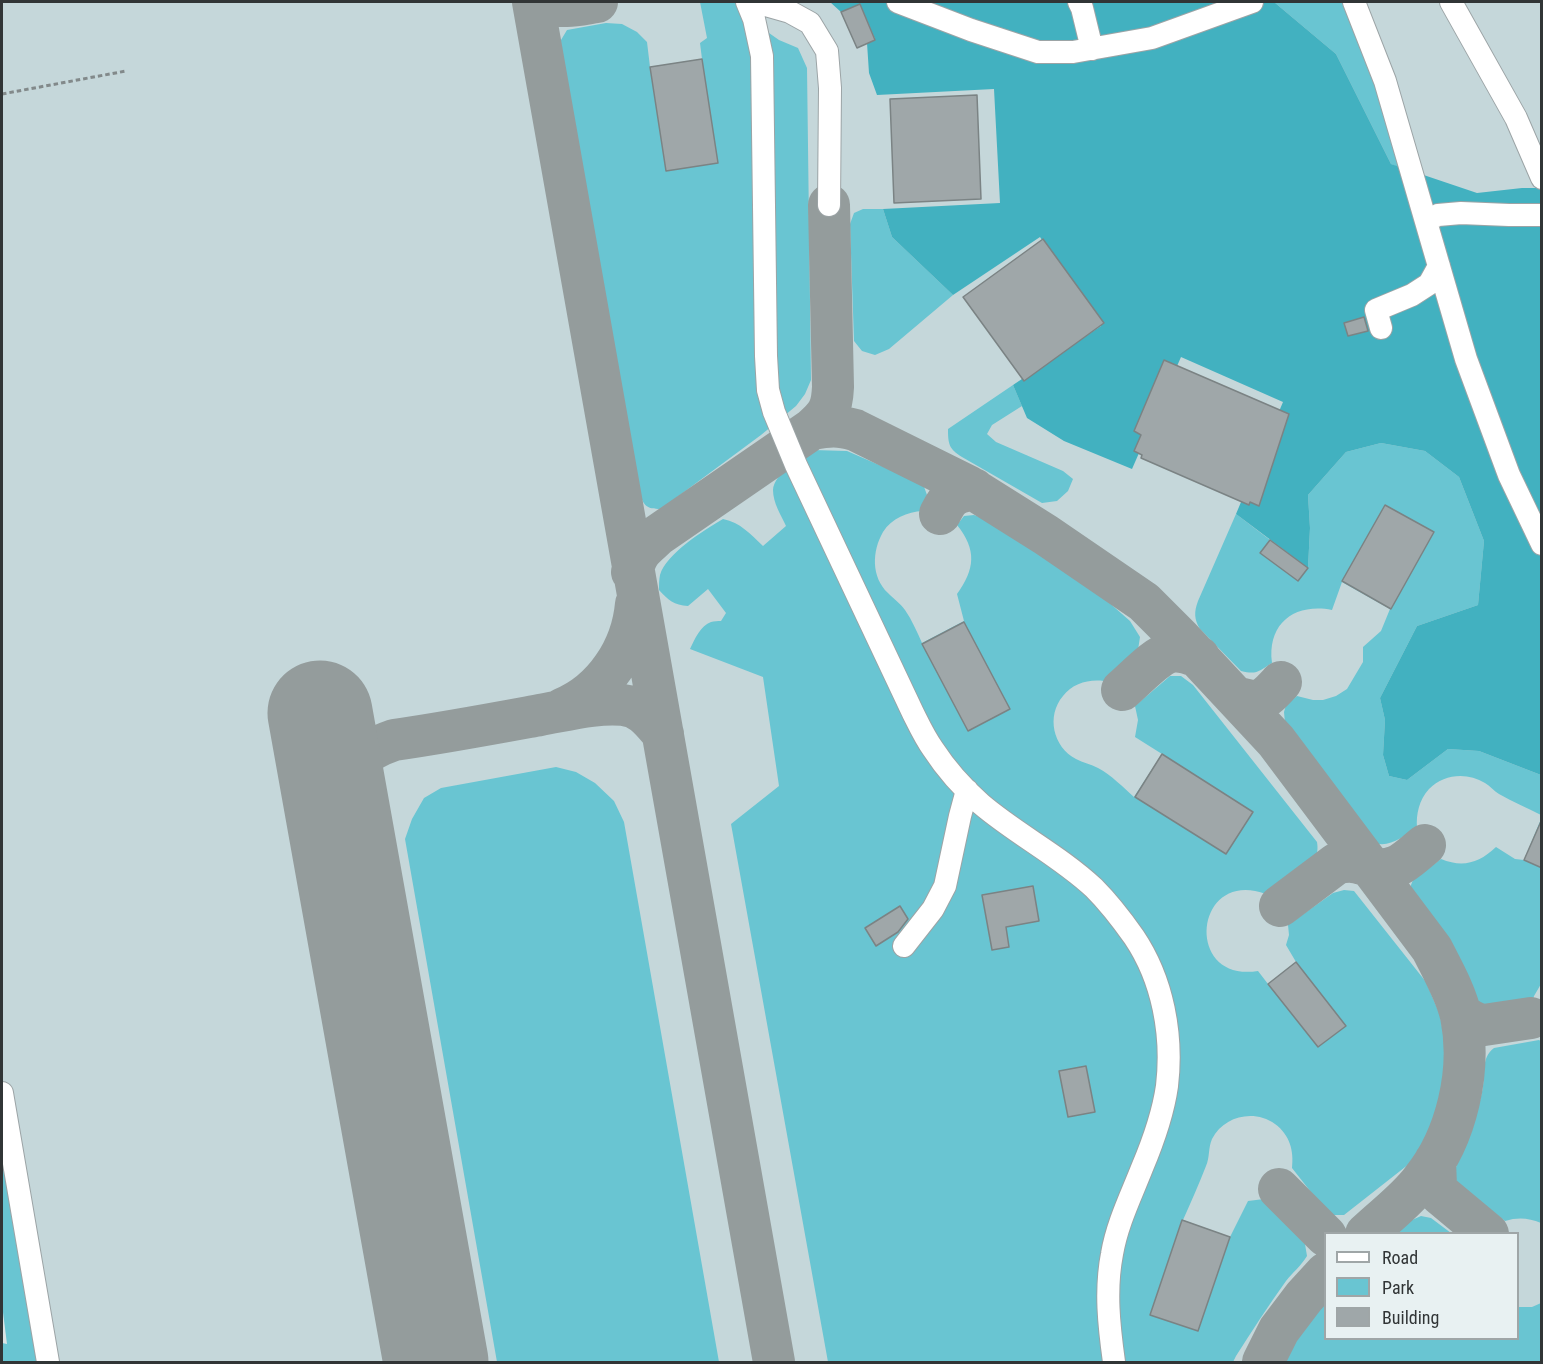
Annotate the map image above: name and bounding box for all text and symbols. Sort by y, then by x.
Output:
legend [1324,1232,1519,1340]
text: Road [1382,1247,1418,1268]
text: Park [1382,1277,1414,1298]
text: Building [1382,1307,1439,1328]

